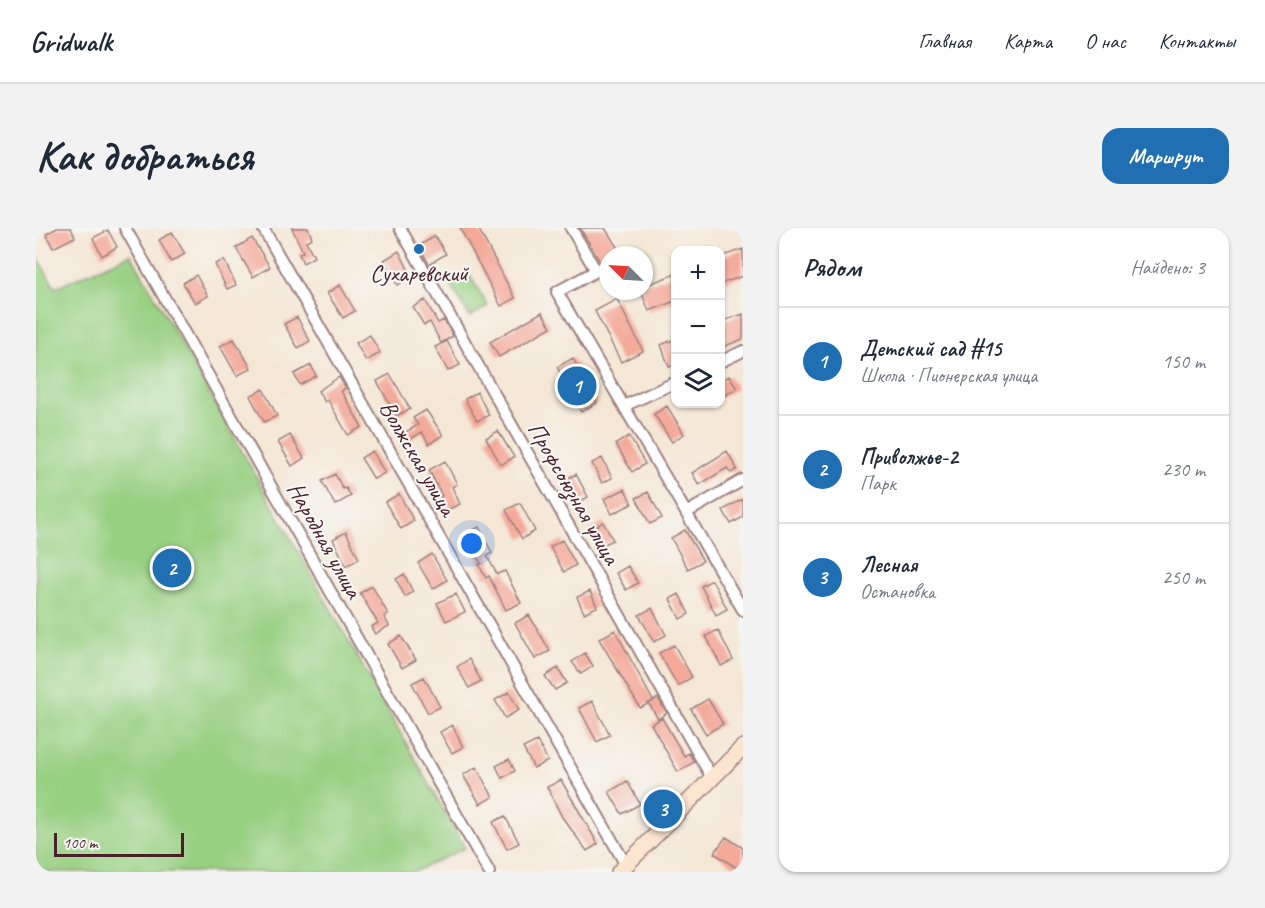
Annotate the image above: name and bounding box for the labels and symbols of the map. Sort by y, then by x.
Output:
marker: Сухаревский [412,242,426,256]
north arrow [599,246,653,300]
place label: Сухаревский [370,258,470,288]
pin: 1 [558,364,596,408]
street label: Волжская улица [373,395,464,523]
street label: Профсоюзная улица [520,416,628,571]
street label: Народная улица [281,477,370,605]
your location [457,529,486,558]
pin: 2 [152,546,192,590]
pin: 3 [644,786,682,832]
scale bar [54,830,184,858]

